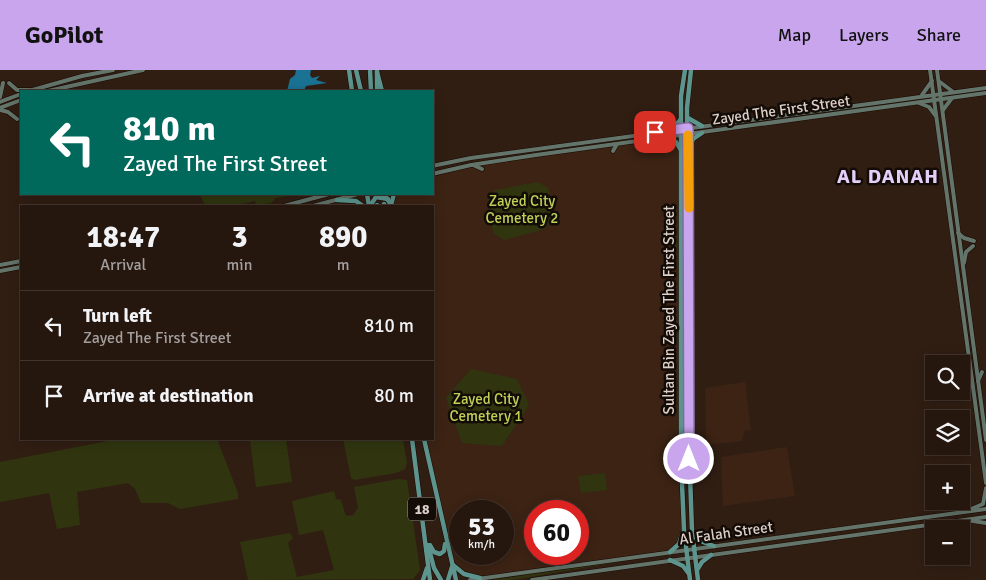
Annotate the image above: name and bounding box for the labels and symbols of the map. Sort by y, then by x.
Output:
street label: Zayed The First Street [711,91,851,129]
pin [634,111,676,153]
district label: AL DANAH [837,164,939,189]
park label: Zayed City Cemetery 2 [486,192,558,227]
street label: Sultan Bin Zayed The First Street [660,206,678,414]
park label: Zayed City Cemetery 1 [450,390,522,425]
position arrow [662,432,714,484]
road number: 18 [408,498,436,520]
speed limit sign: 60 [524,500,589,565]
street label: Al Falah Street [678,518,774,548]

